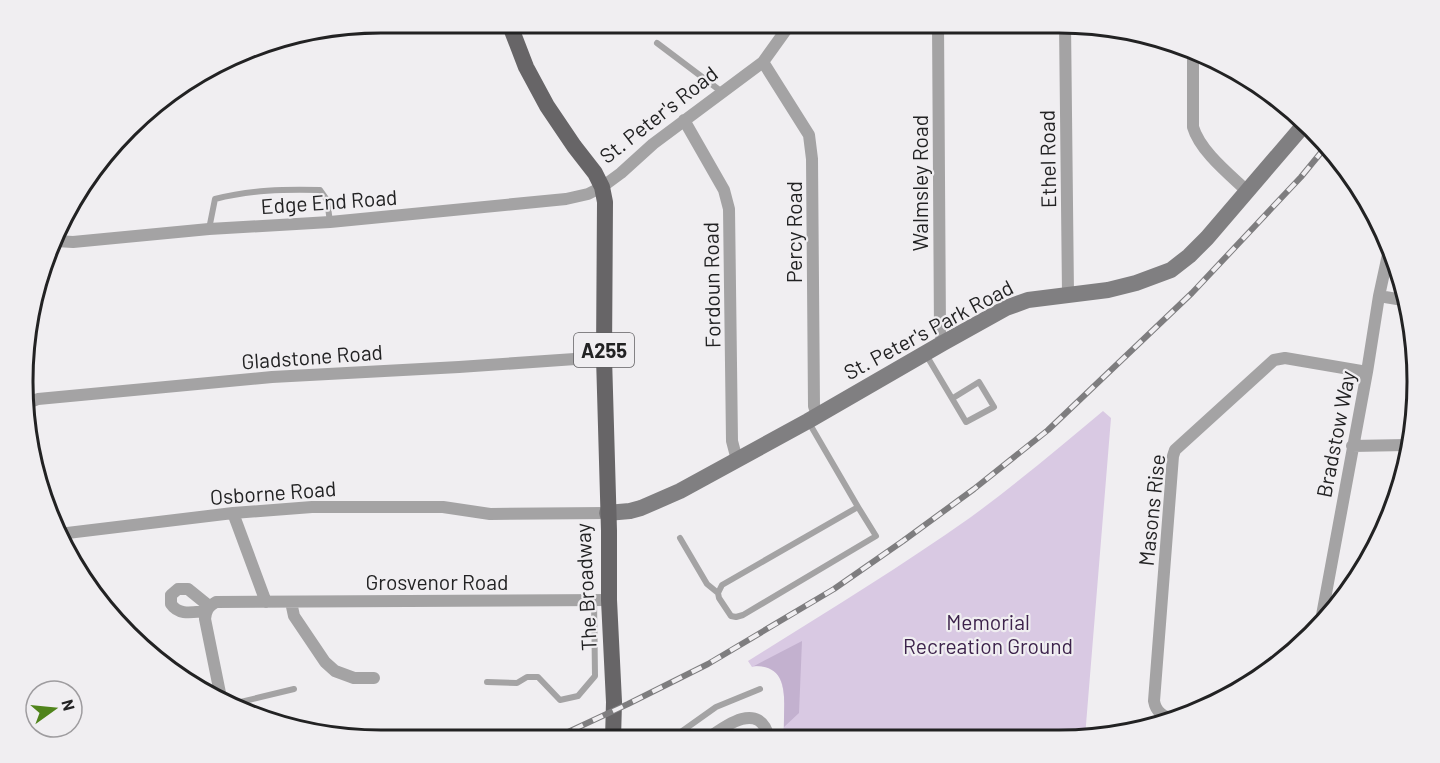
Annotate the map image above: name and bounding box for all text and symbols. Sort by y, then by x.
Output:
street label: St. Peter's Road [594,60,722,168]
street label: Ethel Road [1034,110,1060,208]
street label: Walmsley Road [907,115,932,251]
street label: Percy Road [781,181,806,283]
street label: Edge End Road [260,184,398,218]
street label: Fordoun Road [697,222,725,348]
street label: St. Peter's Park Road [839,274,1017,384]
road number: A255 [574,333,634,367]
street label: Gladstone Road [240,339,384,373]
street label: Bradstow Way [1310,368,1360,499]
street label: Masons Rise [1133,453,1169,567]
street label: Osborne Road [209,475,337,509]
street label: The Broadway [569,522,601,652]
street label: Grosvenor Road [365,569,509,594]
park label: Memorial Recreation Ground [903,609,1073,658]
north arrow [24,679,84,739]
text: N [58,697,80,713]

